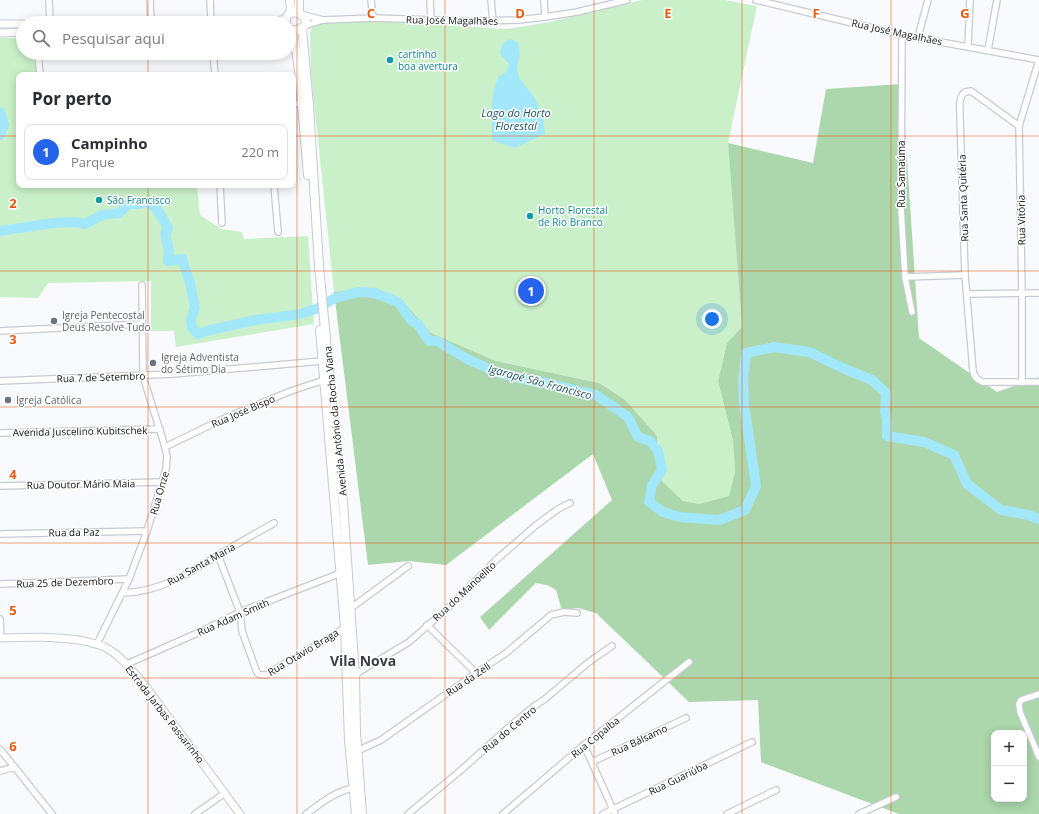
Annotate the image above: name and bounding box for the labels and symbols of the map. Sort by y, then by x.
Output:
text: C [367,4,375,22]
text: D [515,4,525,22]
text: E [664,4,672,22]
text: F [812,4,820,22]
text: G [960,4,970,22]
street label: Rua José Magalhães [406,12,498,28]
street label: Rua José Magalhães [850,16,944,48]
place label: cartinho boa avertura [398,47,458,73]
marker: cartinho boa avertura [385,55,395,65]
water label: Lago do Horto Florestal [481,105,551,133]
street label: Rua Samaúma [894,140,908,208]
street label: Rua Santa Quitéria [954,154,972,242]
place label: São Francisco [107,193,170,207]
text: 2 [9,194,17,212]
marker: São Francisco [94,195,104,205]
street label: Rua Vitória [1014,195,1028,245]
place label: Horto Florestal de Rio Branco [538,203,607,229]
marker: Horto Florestal de Rio Branco [525,211,535,221]
pin: 1 [518,276,544,306]
place label: Igreja Pentecostal Deus Resolve Tudo [62,308,150,334]
your location [702,309,722,329]
marker: Igreja Pentecostal Deus Resolve Tudo [49,316,59,326]
text: 3 [9,330,17,348]
street label: Avenida Antônio da Rocha Viana [320,345,350,497]
place label: Igreja Adventista do Sétimo Dia [161,350,239,376]
marker: Igreja Adventista do Sétimo Dia [148,358,158,368]
water label: Igarapé São Francisco [487,360,594,403]
street label: Rua 7 de Setembro [56,368,146,386]
street label: Rua José Bispo [209,391,277,431]
place label: Igreja Católica [16,393,81,407]
marker: Igreja Católica [3,395,13,405]
street label: Avenida Juscelino Kubitschek [13,423,148,439]
text: 4 [9,465,17,483]
street label: Rua Onze [146,469,172,516]
street label: Rua Doutor Mário Maia [27,476,135,492]
street label: Rua da Paz [48,525,100,539]
street label: Rua Santa Maria [164,539,238,589]
street label: Rua do Manoelito [429,558,499,624]
street label: Rua 25 de Dezembro [16,573,114,591]
street label: Rua Adam Smith [195,595,271,639]
text: 5 [9,601,17,619]
street label: Rua Otávio Braga [265,625,341,679]
district label: Vila Nova [330,651,396,670]
street label: Rua da Zeli [443,659,493,699]
street label: Estrada Jarbas Passarinho [122,662,208,766]
street label: Rua do Centro [479,702,539,756]
street label: Rua Copaíba [568,713,622,761]
street label: Rua Bálsamo [609,721,669,759]
text: 6 [9,737,17,755]
street label: Rua Guariúba [646,758,710,798]

